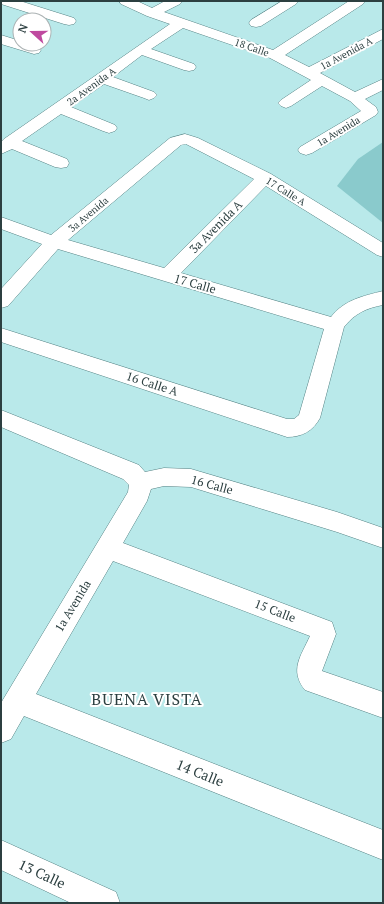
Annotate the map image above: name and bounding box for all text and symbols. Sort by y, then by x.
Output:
north arrow [12,12,52,52]
text: N [15,21,31,35]
street label: 1a Avenida A [318,34,375,73]
street label: 18 Calle [233,36,271,59]
street label: 2a Avenida A [64,64,118,108]
street label: 1a Avenida [314,113,362,149]
street label: 17 Calle A [263,174,308,209]
street label: 3a Avenida [66,194,111,235]
street label: 3a Avenida A [186,196,246,256]
street label: 17 Calle [173,270,218,297]
street label: 16 Calle A [124,368,181,399]
street label: 16 Calle [190,472,235,497]
street label: 1a Avenida [51,577,94,634]
street label: 15 Calle [253,596,298,625]
district label: BUENA VISTA [91,688,203,710]
street label: 14 Calle [173,754,227,791]
street label: 13 Calle [16,854,69,893]

